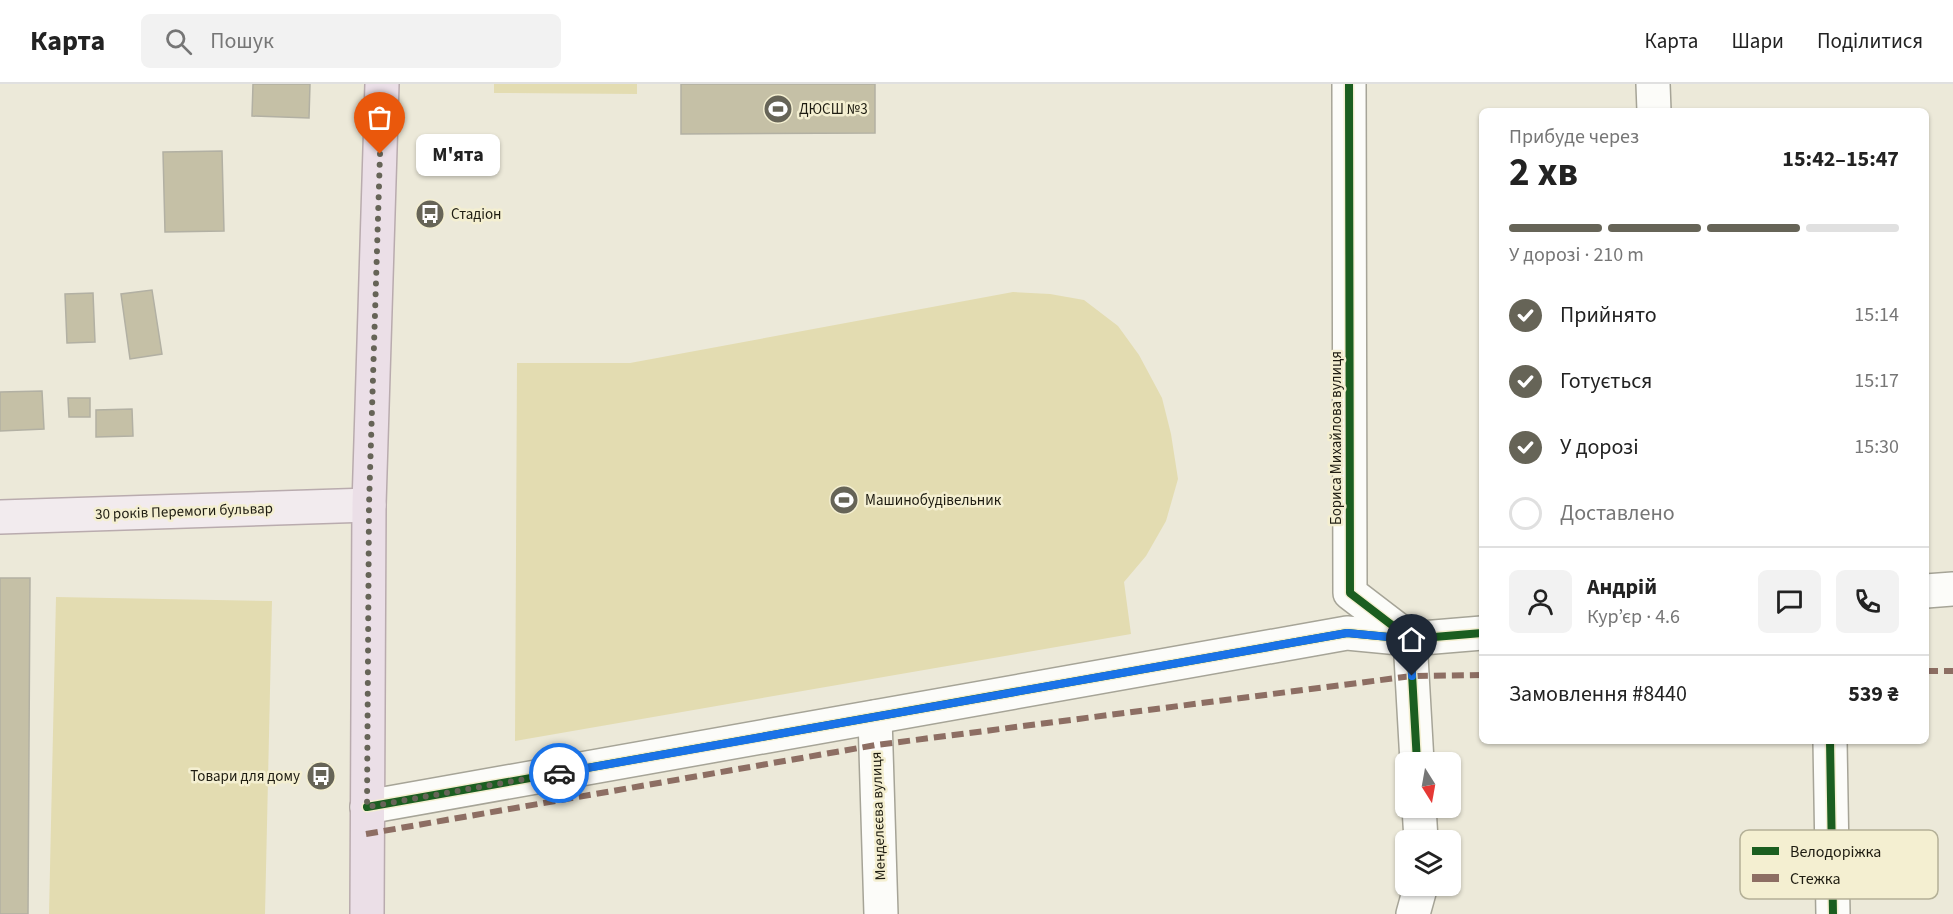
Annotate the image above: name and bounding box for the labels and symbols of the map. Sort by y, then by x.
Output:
pin [354,92,405,154]
sports icon: ДЮСШ №3 [762,93,794,125]
place label: ДЮСШ №3 [799,99,868,120]
callout: М'ята [416,133,500,175]
bus stop icon: Стадіон [414,198,446,230]
place label: Стадіон [451,204,502,225]
street label: Бориса Михайлова вулиця [1326,351,1347,525]
sports icon: Машинобудівельник [828,484,860,516]
place label: Машинобудівельник [865,490,1002,511]
street label: 30 років Перемоги бульвар [95,498,273,525]
pin [1386,614,1437,676]
courier [529,743,589,803]
street label: Менделєєва вулиця [866,751,891,881]
north arrow [1395,752,1461,818]
bus stop icon: Товари для дому [305,760,337,792]
place label: Товари для дому [190,766,300,787]
legend [1740,830,1938,899]
text: Велодоріжка [1790,841,1881,863]
text: Стежка [1790,868,1841,890]

